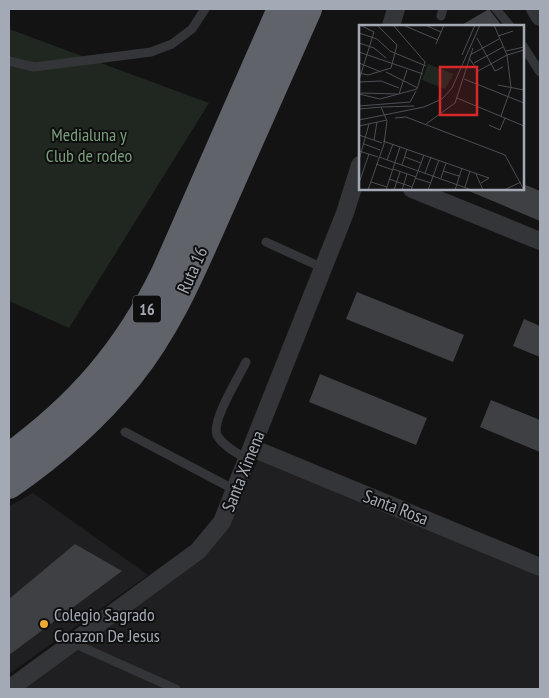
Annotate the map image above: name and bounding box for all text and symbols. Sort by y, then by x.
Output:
inset map [359,25,524,190]
park label: Medialuna y Club de rodeo [46,123,132,167]
street label: Ruta 16 [172,243,212,297]
road number: 16 [133,296,161,322]
street label: Santa Ximena [216,427,270,515]
street label: Santa Rosa [360,484,432,530]
place label: Colegio Sagrado Corazon De Jesus [54,603,160,647]
marker: Colegio Sagrado Corazon De Jesus [38,618,50,630]

